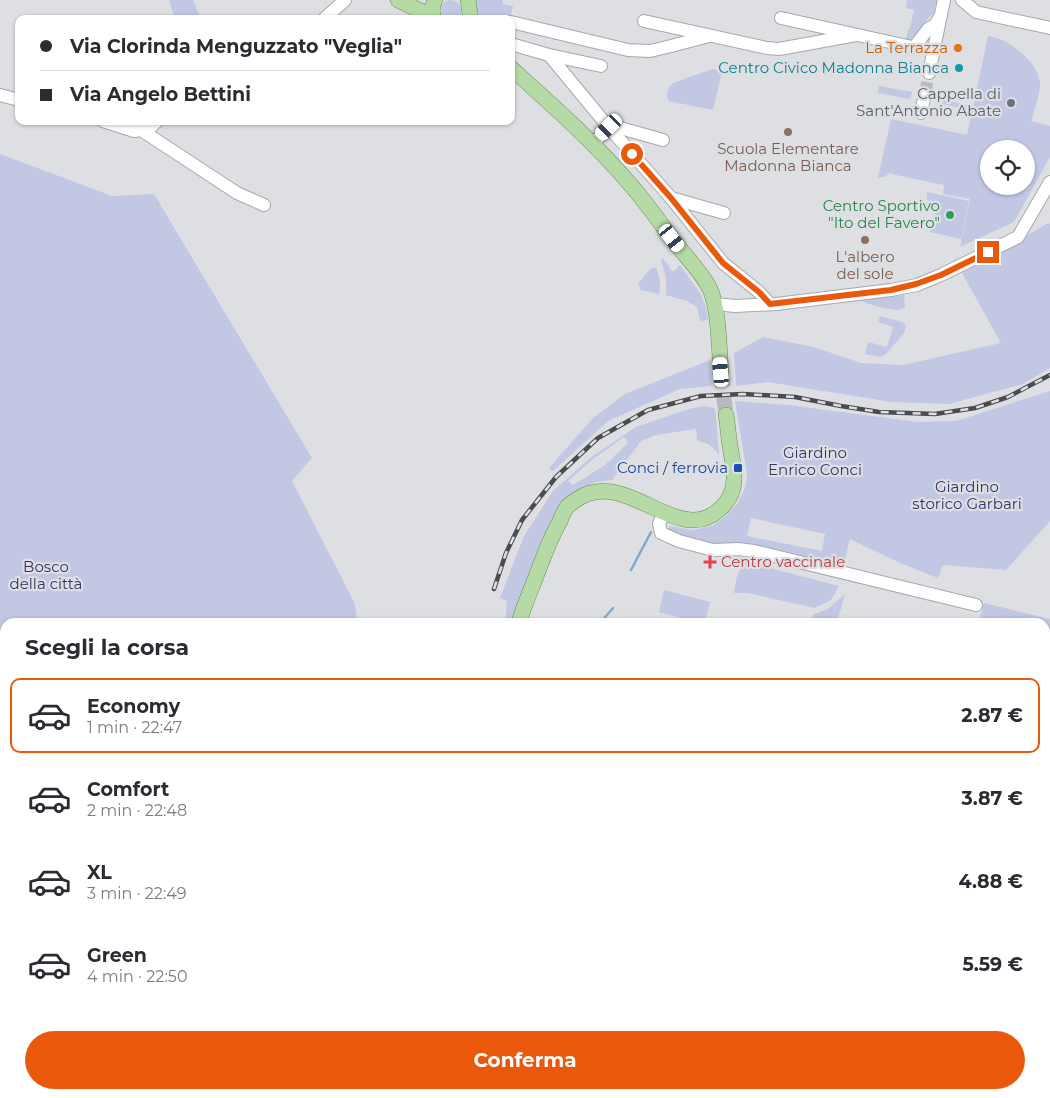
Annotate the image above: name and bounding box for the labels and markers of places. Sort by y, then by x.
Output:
place label: La Terrazza [865,38,948,57]
marker: La Terrazza [952,42,964,54]
place label: Centro Civico Madonna Bianca [718,58,949,77]
marker: Centro Civico Madonna Bianca [953,62,965,74]
place label: Cappella di Sant'Antonio Abate [856,84,1001,120]
marker: Cappella di Sant'Antonio Abate [1005,97,1017,109]
marker: Scuola Elementare Madonna Bianca [782,126,794,138]
place label: Scuola Elementare Madonna Bianca [717,139,859,175]
place label: Centro Sportivo "Ito del Favero" [823,196,940,232]
marker: Centro Sportivo "Ito del Favero" [944,209,956,221]
marker: L'albero del sole [859,234,871,246]
place label: L'albero del sole [835,247,895,283]
place label: Conci / ferrovia [617,458,728,477]
marker: Conci / ferrovia [732,462,744,474]
place label: Centro vaccinale [721,552,845,571]
marker: Centro vaccinale [703,555,717,569]

